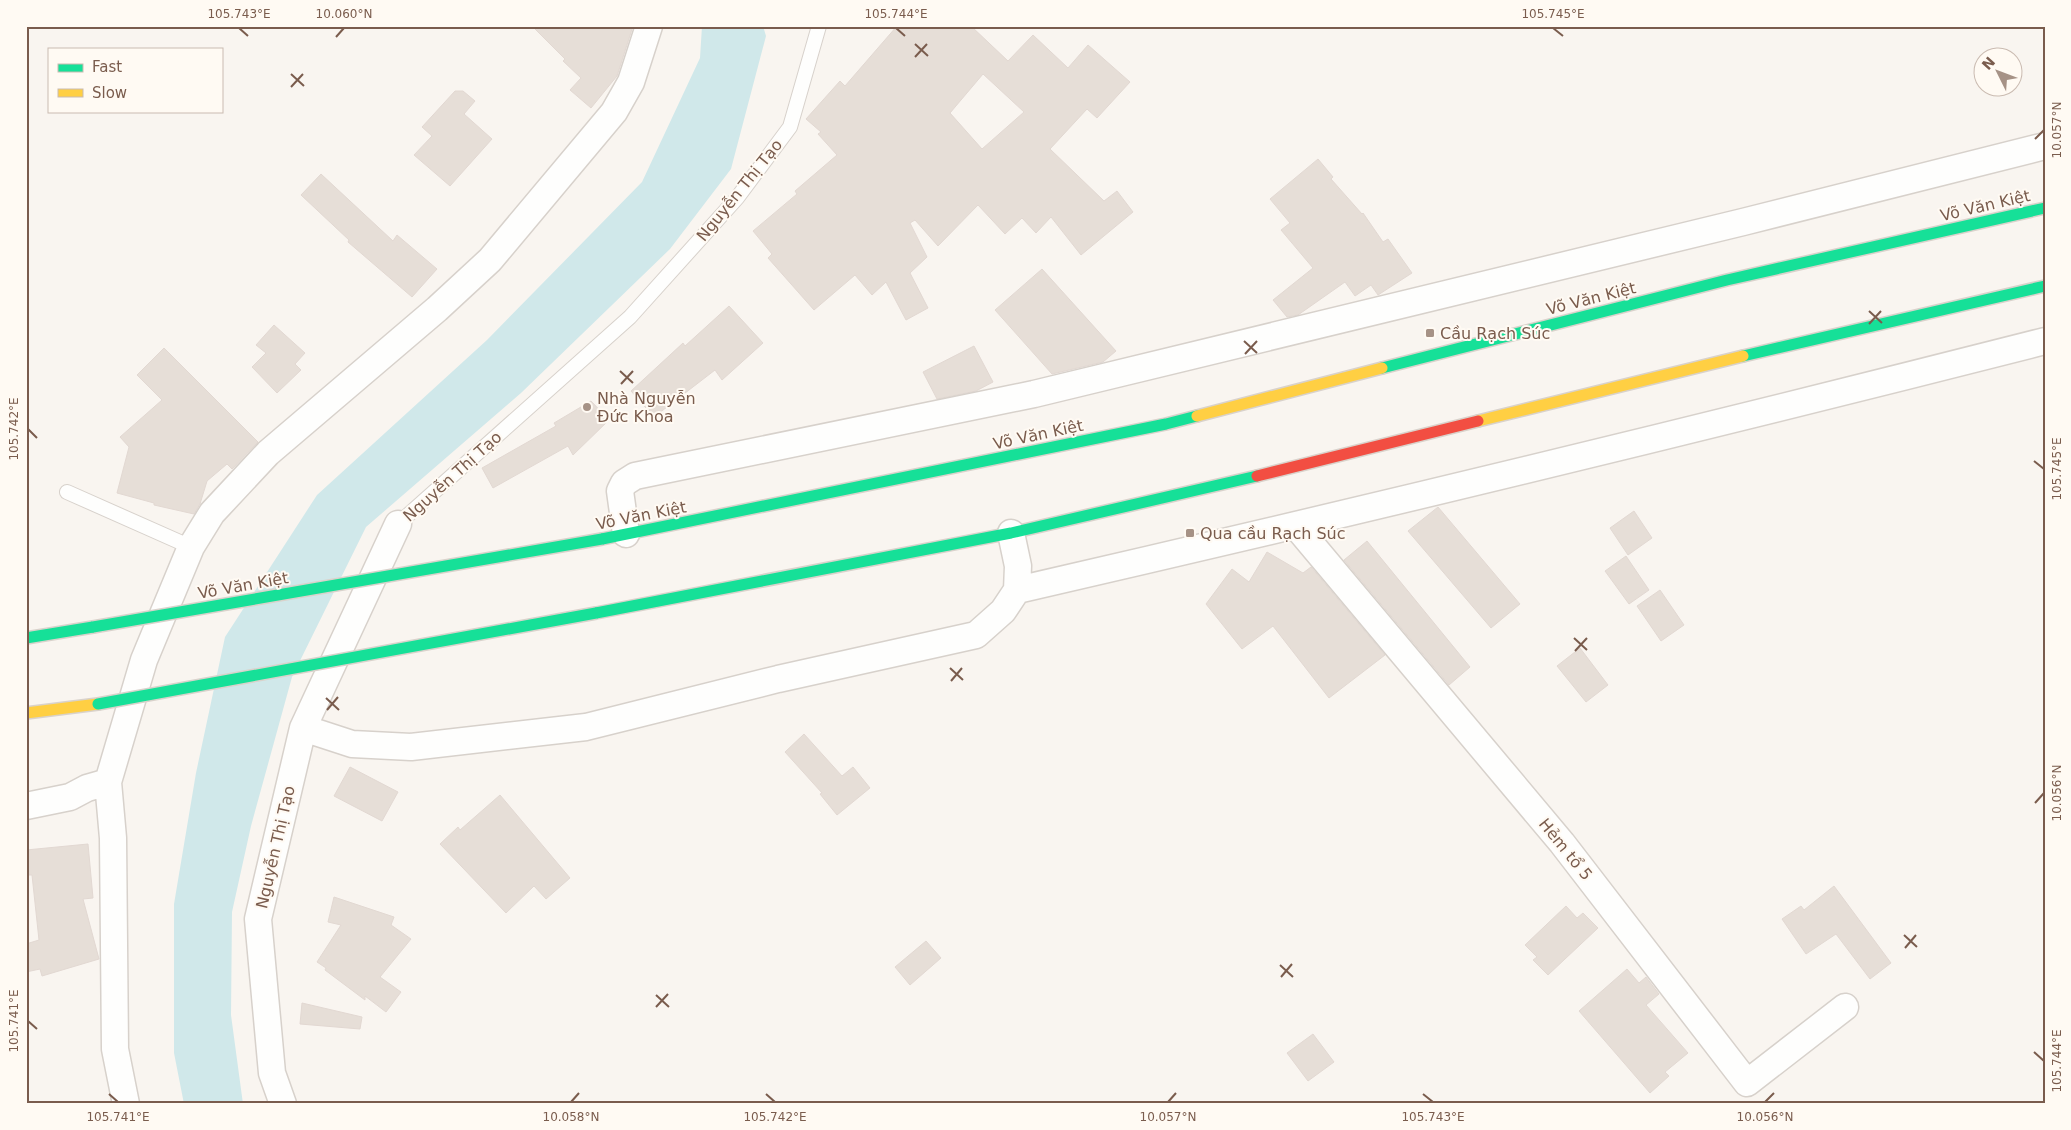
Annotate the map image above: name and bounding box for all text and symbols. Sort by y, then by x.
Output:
text: 105.743°E [207,7,271,21]
text: 10.060°N [316,7,372,21]
text: 105.744°E [864,7,928,21]
text: 105.745°E [1521,7,1585,21]
legend [48,48,222,112]
north arrow [1974,48,2024,98]
text: N [1978,54,1998,73]
text: Fast [92,58,122,76]
text: Slow [92,84,127,102]
text: 10.057°N [2050,102,2064,158]
street label: Nguyễn Thị Tạo [692,136,786,245]
street label: Võ Văn Kiệt [1938,186,2032,225]
street label: Võ Văn Kiệt [1544,278,1638,319]
place label: Cầu Rạch Súc [1440,324,1550,343]
marker: Cầu Rạch Súc [1424,327,1436,339]
place label: Nhà Nguyễn Đức Khoa [597,389,696,426]
text: 105.742°E [7,397,21,461]
marker: Nhà Nguyễn Đức Khoa [581,401,593,413]
street label: Võ Văn Kiệt [991,416,1085,453]
street label: Nguyễn Thị Tạo [399,427,505,525]
text: 105.745°E [2050,437,2064,501]
street label: Võ Văn Kiệt [594,497,688,534]
place label: Qua cầu Rạch Súc [1200,524,1346,543]
marker: Qua cầu Rạch Súc [1184,527,1196,539]
street label: Võ Văn Kiệt [196,568,290,603]
text: 10.056°N [2050,765,2064,821]
street label: Nguyễn Thị Tạo [252,784,299,910]
street label: Hẻm tổ 5 [1535,815,1596,884]
text: 105.741°E [7,989,21,1053]
text: 105.744°E [2050,1029,2064,1093]
text: 105.741°E [86,1110,150,1124]
text: 10.058°N [543,1110,599,1124]
text: 105.742°E [743,1110,807,1124]
text: 10.057°N [1140,1110,1196,1124]
text: 105.743°E [1401,1110,1465,1124]
text: 10.056°N [1737,1110,1793,1124]

